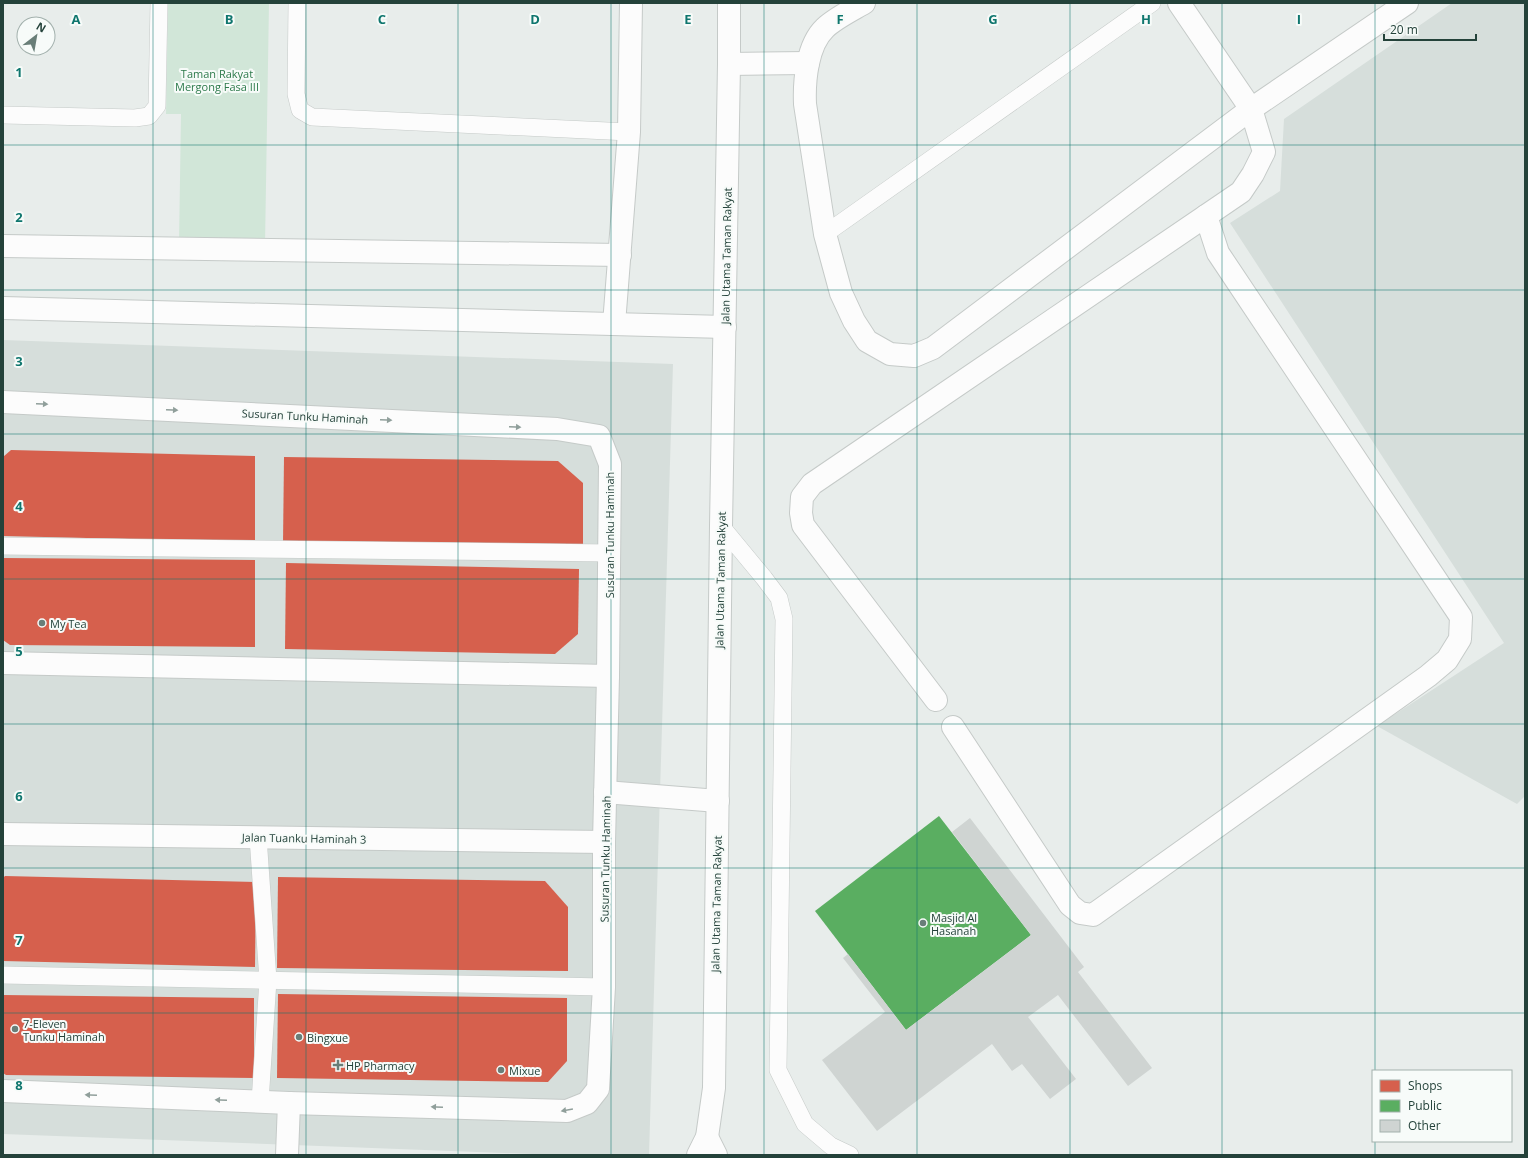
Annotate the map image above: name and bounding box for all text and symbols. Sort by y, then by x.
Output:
text: A [72,10,81,28]
text: B [225,10,234,28]
text: C [378,10,386,28]
text: D [530,10,540,28]
text: E [684,10,692,28]
text: F [836,10,844,28]
text: G [988,10,998,28]
text: H [1141,10,1151,28]
text: I [1297,10,1301,28]
north arrow [16,16,56,56]
scale bar [1384,16,1476,42]
text: N [34,18,49,36]
text: 20 m [1390,21,1418,38]
text: 1 [15,63,23,81]
park label: Taman Rakyat Mergong Fasa III [175,66,259,94]
street label: Jalan Utama Taman Rakyat [717,187,735,326]
text: 2 [15,208,23,226]
text: 3 [15,352,23,370]
one-way arrow [36,400,48,407]
street label: Susuran Tunku Haminah [241,405,369,427]
one-way arrow [166,407,179,413]
one-way arrow [380,417,392,424]
one-way arrow [509,423,521,430]
street label: Susuran Tunku Haminah [602,472,617,598]
text: 4 [15,497,23,515]
street label: Jalan Utama Taman Rakyat [711,511,729,650]
place label: My Tea [50,616,87,631]
marker: My Tea [37,618,47,628]
text: 5 [15,642,23,660]
text: 6 [15,787,23,805]
street label: Susuran Tunku Haminah [596,796,614,922]
street label: Jalan Tuanku Haminah 3 [241,829,366,847]
street label: Jalan Utama Taman Rakyat [707,835,725,974]
place label: Masjid Al Hasanah [931,910,977,938]
marker: Masjid Al Hasanah [918,918,928,928]
text: 7 [15,931,23,949]
place label: 7-Eleven Tunku Haminah [23,1016,105,1044]
marker: 7-Eleven Tunku Haminah [10,1024,20,1034]
place label: Bingxue [307,1030,348,1045]
marker: Bingxue [294,1032,304,1042]
place label: HP Pharmacy [346,1058,415,1073]
marker: HP Pharmacy [333,1060,343,1070]
place label: Mixue [509,1063,540,1078]
marker: Mixue [496,1065,506,1075]
legend [1372,1070,1512,1142]
text: 8 [15,1076,23,1094]
text: Shops [1408,1077,1443,1094]
one-way arrow [85,1091,97,1098]
one-way arrow [215,1097,227,1104]
text: Public [1408,1097,1442,1114]
one-way arrow [430,1104,443,1110]
one-way arrow [560,1107,573,1113]
text: Other [1408,1117,1441,1134]

